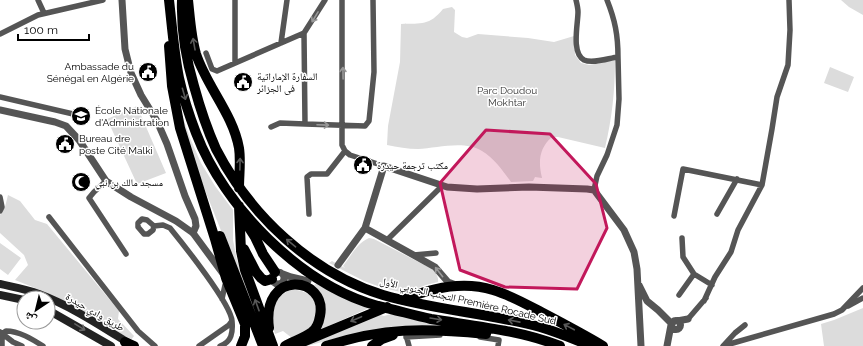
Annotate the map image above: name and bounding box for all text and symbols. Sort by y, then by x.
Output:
one-way arrow [311,11,319,23]
scale bar [18,16,89,42]
text: 100 m [24,23,58,37]
one-way arrow [190,38,198,51]
place label: Ambassade du Sénégal en Algérie [47,61,134,84]
public building icon: Ambassade du Sénégal en Algérie [137,61,159,83]
one-way arrow [339,67,347,80]
public building icon: السفارة الإماراتية فى الجزائر [232,71,254,93]
place label: السفارة الإماراتية فى الجزائر [256,71,317,95]
park label: Parc Doudou Mokhtar [477,85,537,108]
one-way arrow [181,87,188,100]
school or university icon: École Nationale d'Administration [70,105,92,127]
place label: École Nationale d'Administration [95,105,169,128]
one-way arrow [316,121,329,128]
public building icon: Bureau dre poste Cité Malki [54,133,76,155]
place label: Bureau dre poste Cité Malki [79,133,153,156]
public building icon: مكتب ترجمة حيدرة [352,154,374,176]
one-way arrow [236,158,243,171]
place label: مكتب ترجمة حيدرة [377,160,449,171]
mosque icon: مسجد مالك بن نبي [70,171,92,193]
place label: مسجد مالك بن نبي [95,177,163,190]
one-way arrow [286,239,297,248]
one-way arrow [435,267,444,278]
street label: التجنب الجنوبي الأول Première Rocade Sud [378,275,557,329]
north arrow [16,290,56,330]
street label: طريق وادي حيدرة [63,291,126,336]
one-way arrow [253,299,260,312]
text: ش [22,308,40,326]
one-way arrow [429,315,442,323]
one-way arrow [351,316,363,324]
one-way arrow [508,317,521,325]
one-way arrow [564,322,576,330]
one-way arrow [74,323,85,331]

